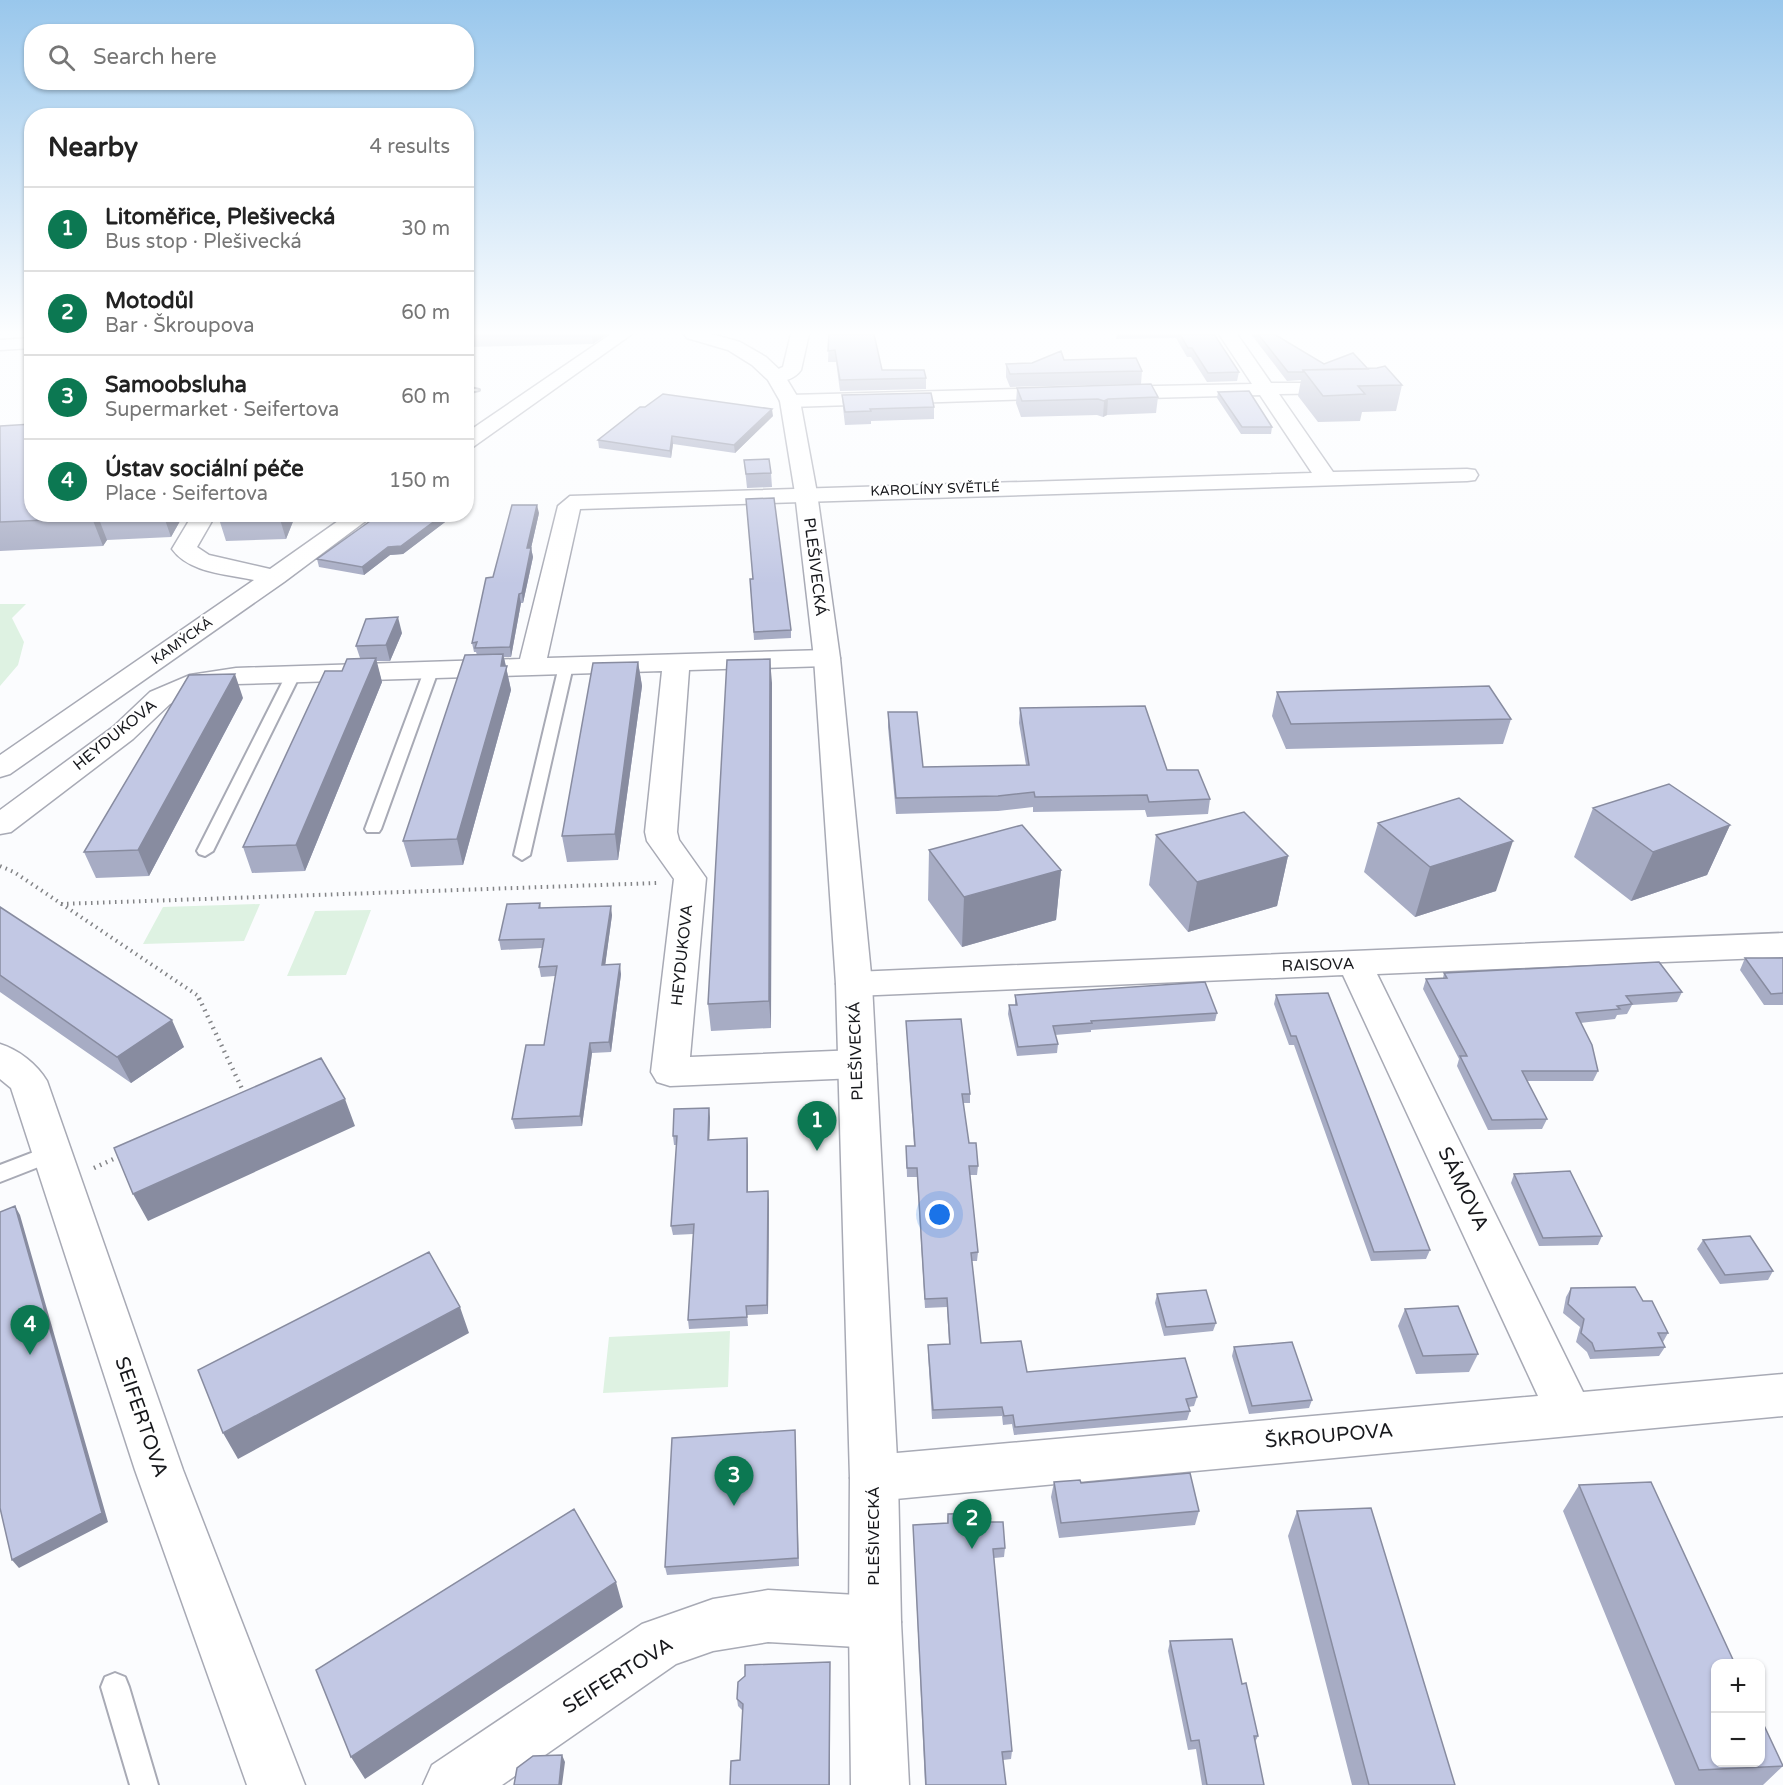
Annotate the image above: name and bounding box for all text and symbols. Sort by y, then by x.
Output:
search box [24,24,474,90]
icon: search [45,41,78,74]
text: Search here [93,44,217,70]
text: Nearby [48,132,138,163]
text: 4 results [370,135,450,159]
text: Litoměřice, Plešivecká [105,204,335,230]
text: 1 [61,217,74,241]
text: 30 m [401,217,450,241]
text: Bus stop · Plešivecká [105,230,302,254]
text: Motodůl [105,288,194,314]
text: 2 [61,301,74,325]
text: 60 m [401,301,450,325]
text: Bar · Škroupova [105,314,254,338]
text: Samoobsluha [105,372,247,398]
text: 3 [61,385,74,409]
text: 60 m [401,385,450,409]
text: Supermarket · Seifertova [105,398,339,422]
text: Ústav sociální péče [105,456,304,482]
text: 4 [61,469,74,493]
text: 150 m [389,469,450,493]
street label: KAROLÍNY SVĚTLÉ [870,478,1000,500]
text: Place · Seifertova [105,482,268,506]
street label: PLEŠIVECKÁ [799,517,831,618]
street label: KAMÝCKÁ [148,614,216,668]
street label: HEYDUKOVA [69,695,161,775]
street label: HEYDUKOVA [667,903,697,1007]
street label: RAISOVA [1281,954,1355,976]
street label: PLEŠIVECKÁ [844,1001,868,1101]
pin: 1 [798,1102,836,1151]
street label: SÁMOVA [1432,1143,1495,1235]
your location [925,1200,954,1229]
pin: 4 [10,1306,50,1355]
street label: SEIFERTOVA [109,1354,173,1480]
street label: ŠKROUPOVA [1264,1417,1394,1454]
pin: 3 [714,1456,754,1506]
street label: PLEŠIVECKÁ [864,1486,884,1586]
pin: 2 [952,1500,992,1549]
street label: SEIFERTOVA [558,1633,678,1719]
map controls [1711,1659,1765,1767]
button: + [1711,1659,1765,1713]
button: − [1711,1713,1765,1767]

